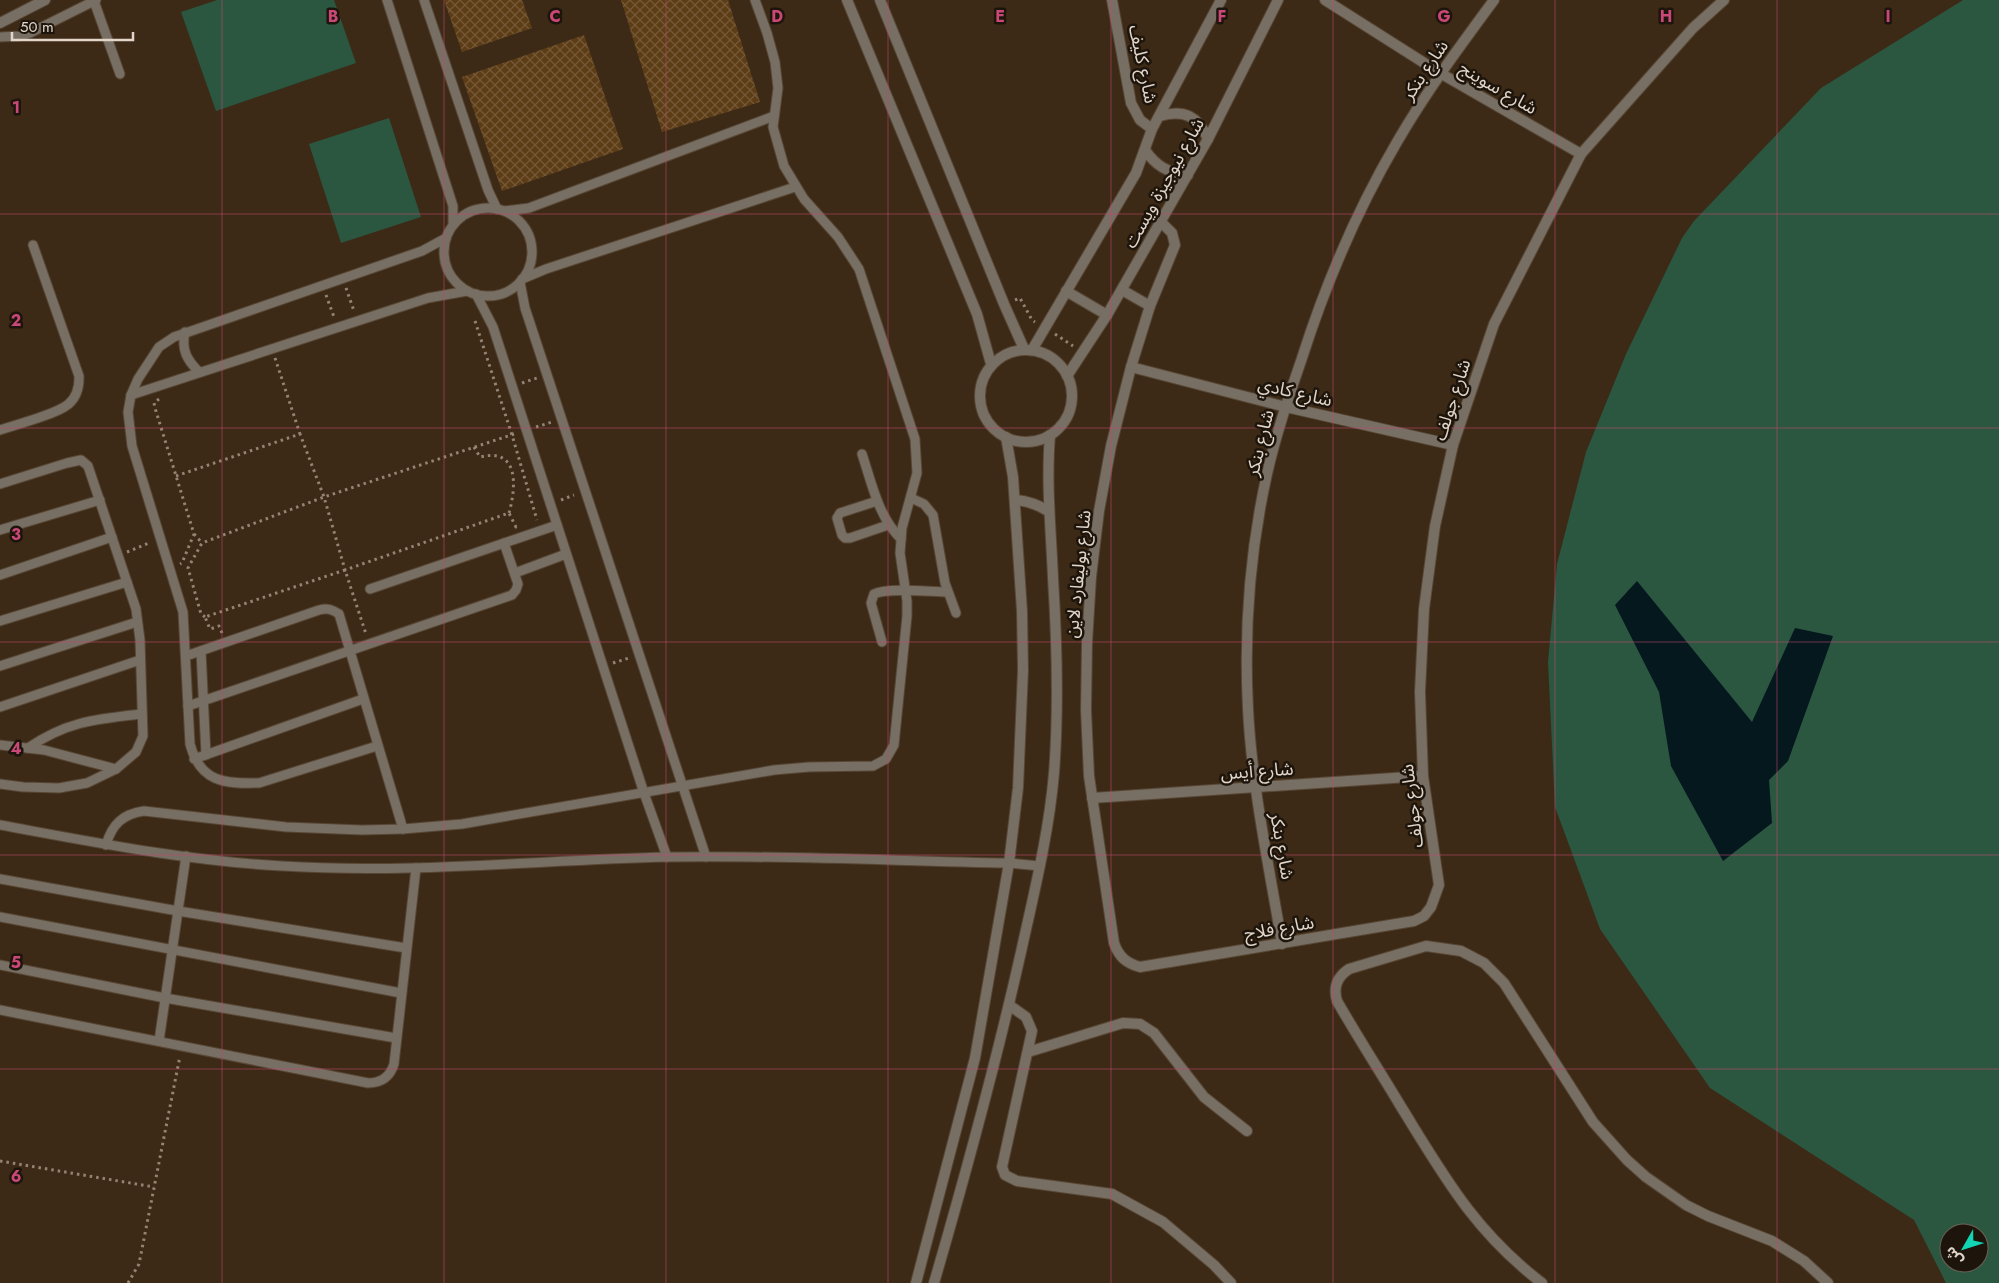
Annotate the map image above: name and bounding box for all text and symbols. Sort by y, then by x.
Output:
text: B [328,5,338,28]
text: C [549,5,561,28]
text: D [771,5,783,28]
text: E [995,5,1005,28]
text: F [1218,5,1226,28]
text: G [1437,5,1451,28]
text: H [1660,5,1672,28]
text: I [1885,5,1891,28]
scale bar [12,10,134,42]
text: 50 m [20,16,54,38]
street label: شارع كليف [1121,22,1164,106]
street label: شارع بنكر [1395,35,1456,107]
street label: شارع سوينج [1454,55,1542,122]
text: 1 [12,96,20,119]
street label: شارع نيوجيزة ويست [1117,113,1211,253]
text: 2 [11,309,21,332]
street label: شارع جولف [1427,356,1478,444]
street label: شارع كادي [1255,371,1335,414]
street label: شارع بنكر [1239,407,1282,480]
street label: شارع بوليفارد لاين [1058,509,1099,639]
text: 3 [11,523,21,546]
text: 4 [10,737,22,760]
street label: شارع أيس [1220,755,1294,788]
street label: شارع جولف [1394,763,1431,849]
street label: شارع بنكر [1262,809,1301,882]
street label: شارع فلاج [1242,909,1316,948]
text: 5 [11,951,21,974]
text: 6 [11,1165,21,1188]
north arrow [1939,1223,1989,1273]
text: ش [1940,1242,1968,1270]

